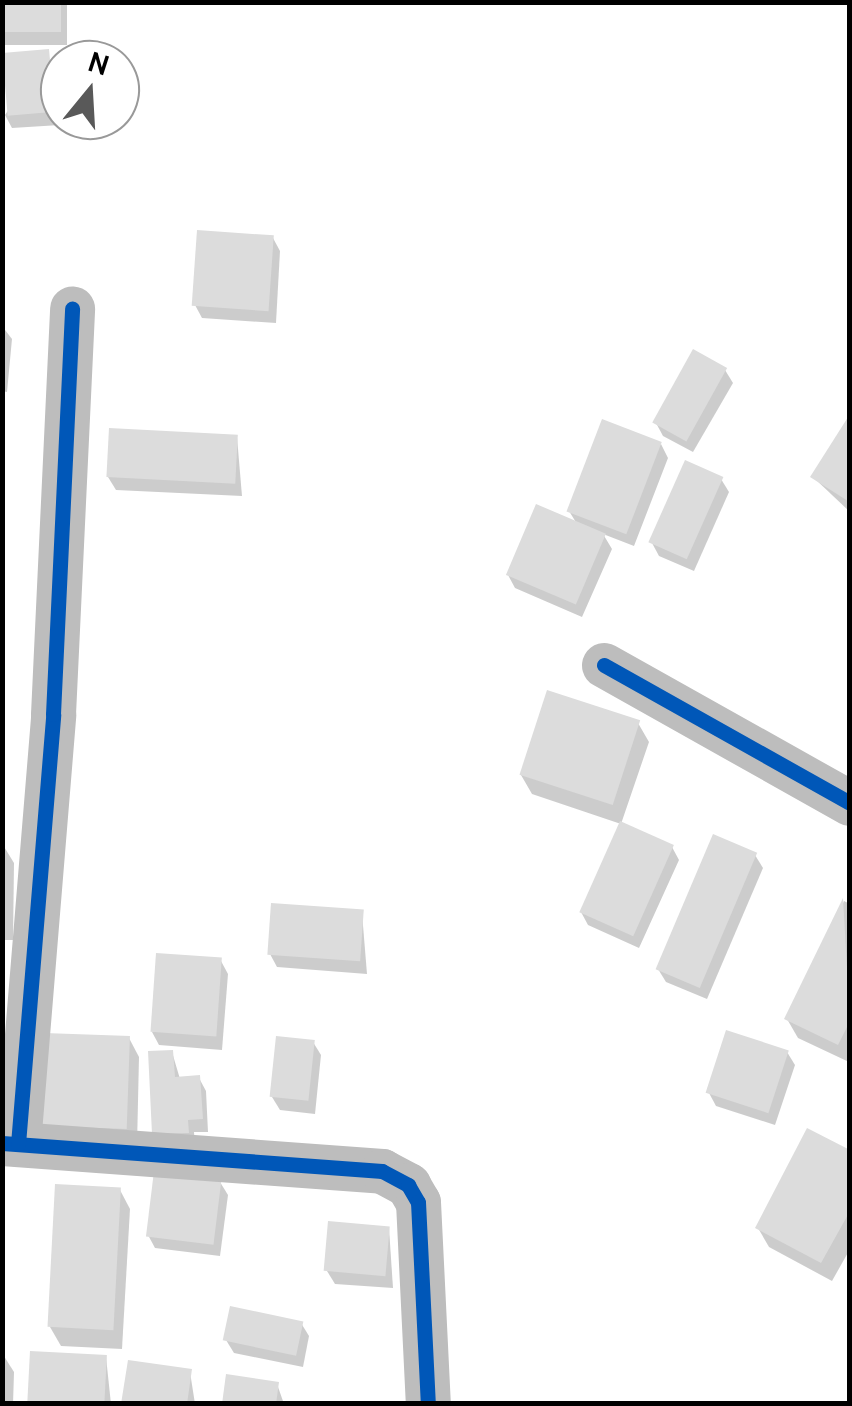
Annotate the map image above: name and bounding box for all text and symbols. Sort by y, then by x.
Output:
north arrow [40,40,140,140]
text: N [84,44,113,83]

